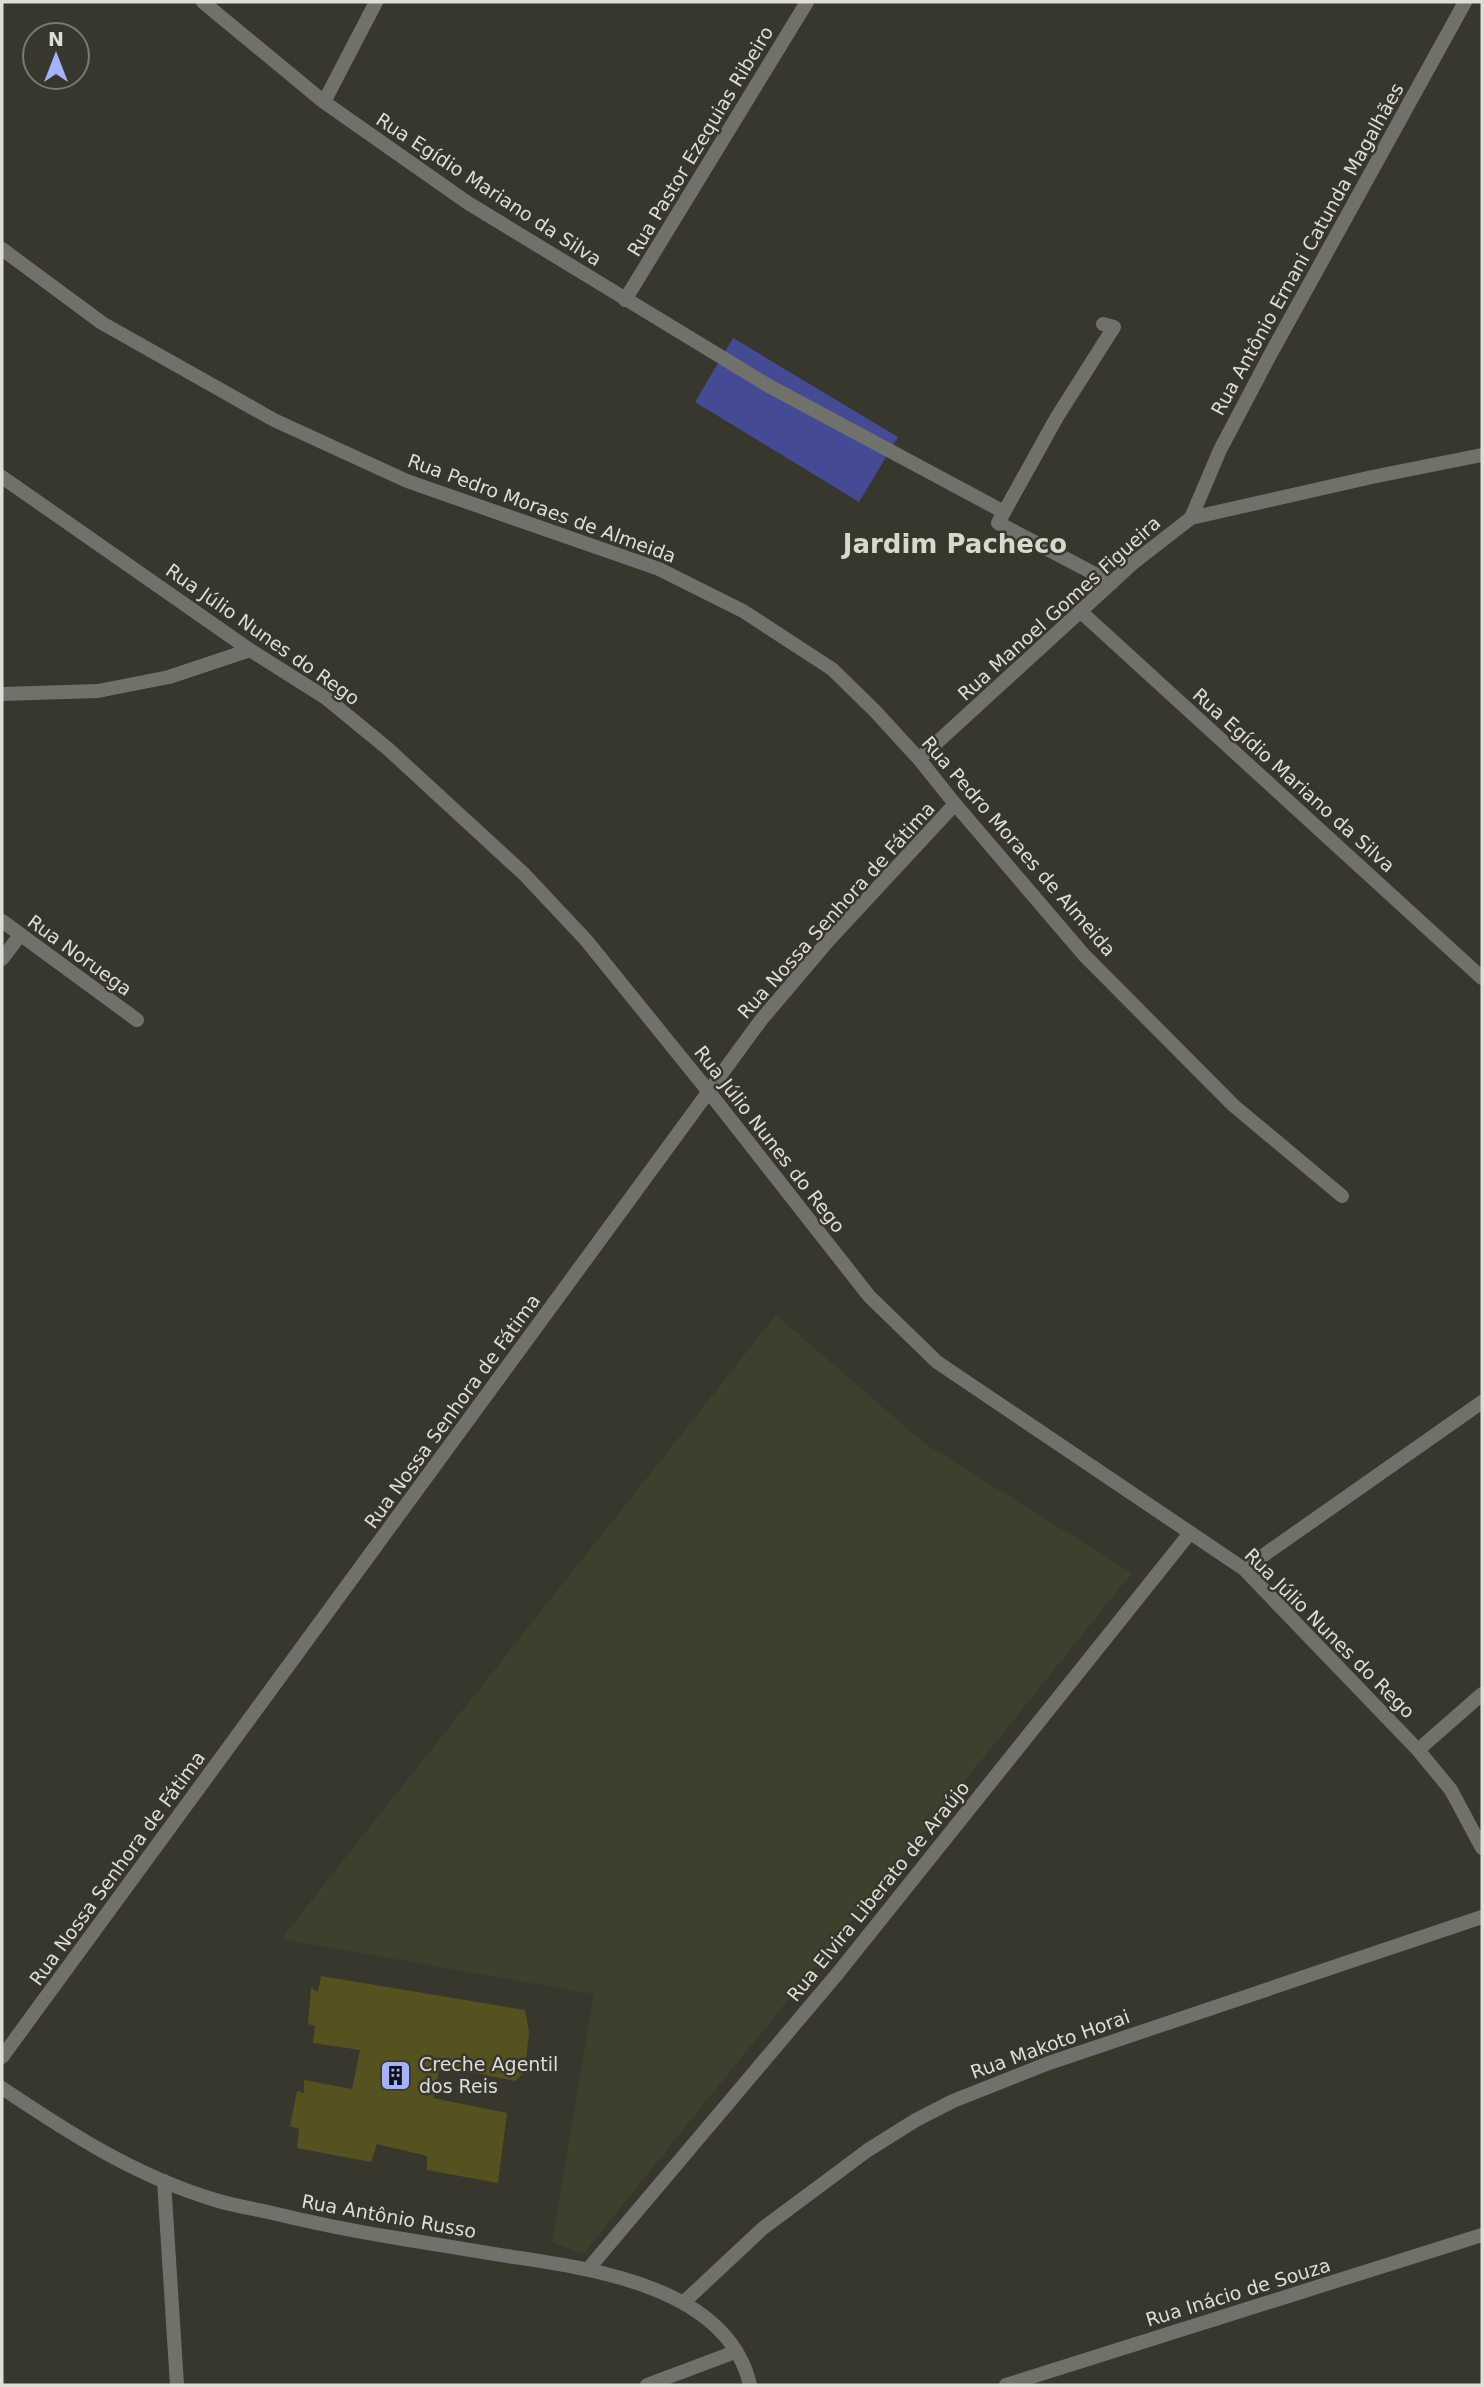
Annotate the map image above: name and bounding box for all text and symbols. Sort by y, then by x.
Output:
north arrow [21,21,91,91]
street label: Rua Pastor Ezequias Ribeiro [623,22,777,260]
text: N [48,28,64,50]
street label: Rua Antônio Ernani Catunda Magalhães [1206,79,1408,419]
street label: Rua Egídio Mariano da Silva [372,108,606,270]
street label: Rua Pedro Moraes de Almeida [405,449,679,567]
street label: Rua Manoel Gomes Figueira [953,511,1165,705]
district label: Jardim Pacheco [841,529,1067,559]
street label: Rua Júlio Nunes do Rego [162,559,364,709]
street label: Rua Egídio Mariano da Silva [1188,683,1400,877]
street label: Rua Pedro Moraes de Almeida [918,732,1120,960]
street label: Rua Nossa Senhora de Fátima [733,797,939,1023]
street label: Rua Noruega [24,910,136,1000]
street label: Rua Júlio Nunes do Rego [690,1041,850,1237]
street label: Rua Nossa Senhora de Fátima [360,1290,544,1532]
street label: Rua Júlio Nunes do Rego [1240,1543,1420,1723]
street label: Rua Nossa Senhora de Fátima [25,1747,209,1989]
street label: Rua Elvira Liberato de Araújo [782,1777,974,2005]
street label: Rua Makoto Horai [967,2005,1133,2083]
place label: Creche Agentil dos Reis [419,2053,558,2097]
building icon: Creche Agentil dos Reis [379,2058,413,2092]
street label: Rua Antônio Russo [300,2190,478,2242]
street label: Rua Inácio de Souza [1143,2253,1333,2331]

